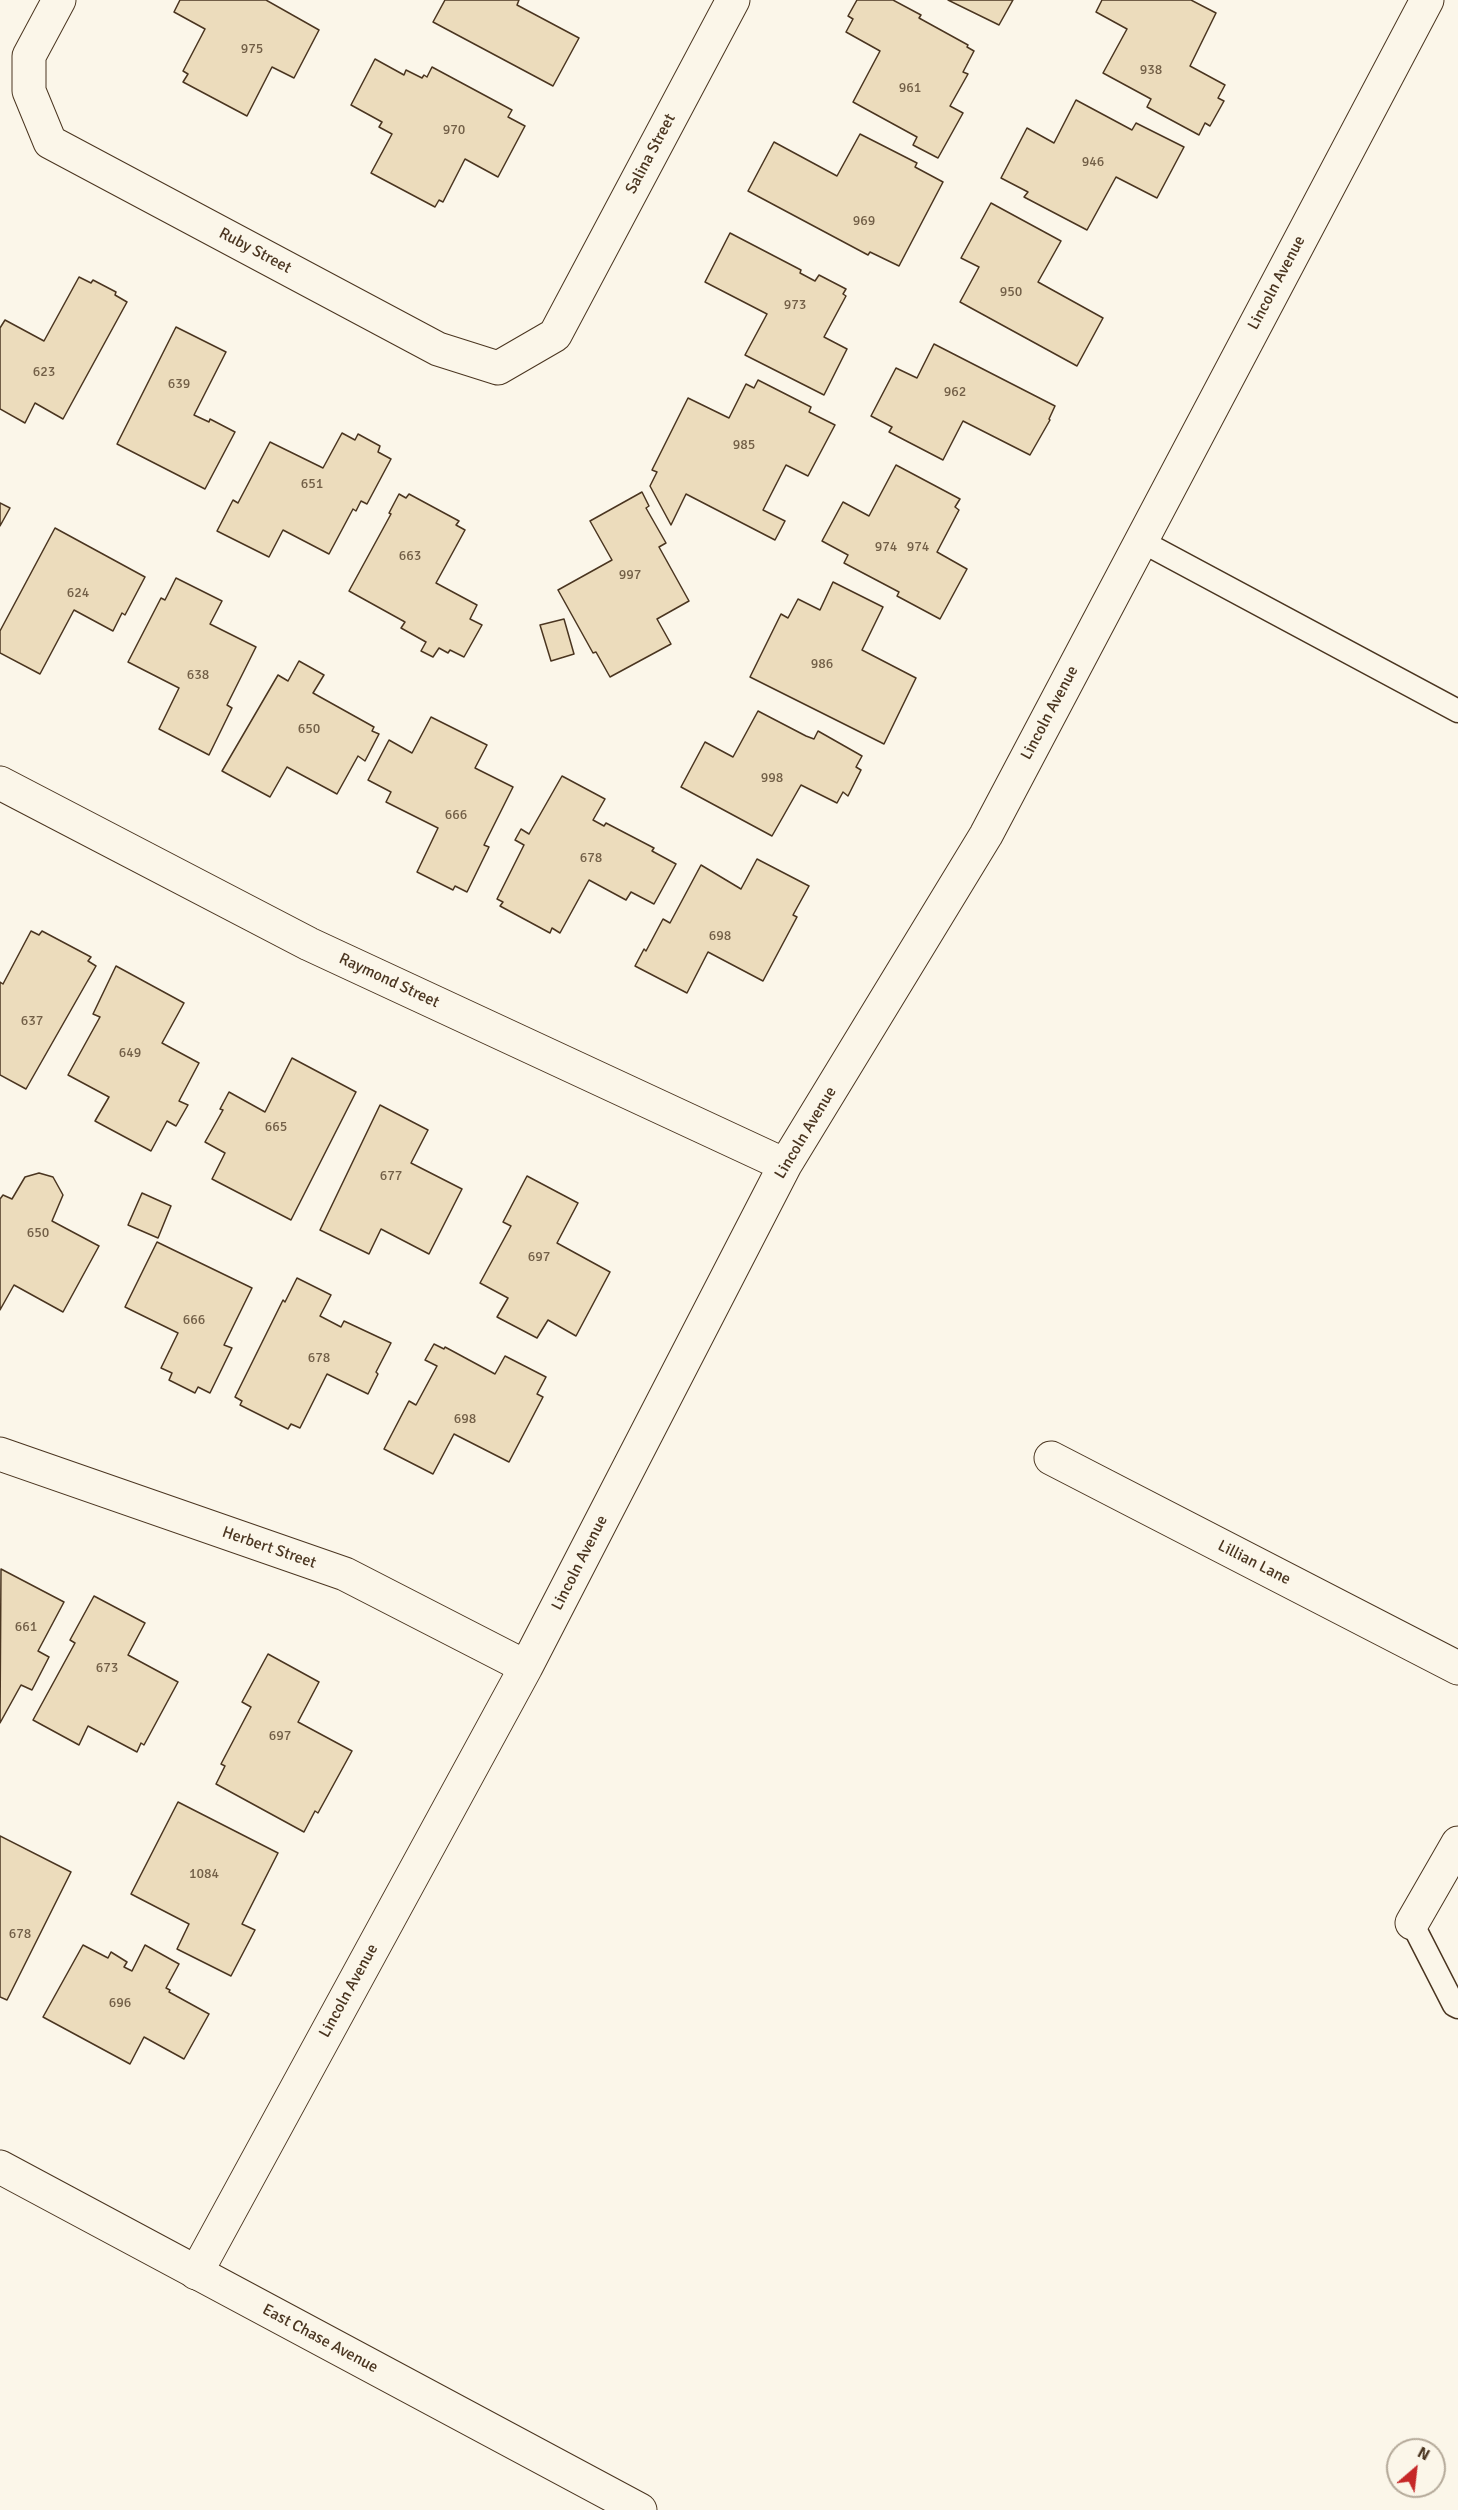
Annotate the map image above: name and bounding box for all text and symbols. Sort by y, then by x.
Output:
house number: 975 [241,41,263,57]
house number: 938 [1140,62,1162,78]
house number: 961 [899,80,921,96]
street label: Salina Street [622,111,680,197]
house number: 970 [443,122,465,138]
house number: 946 [1082,154,1104,170]
house number: 969 [853,213,875,229]
street label: Ruby Street [216,224,294,278]
street label: Lincoln Avenue [1244,233,1310,333]
house number: 950 [1000,284,1022,300]
house number: 973 [784,297,806,313]
house number: 623 [33,364,55,380]
house number: 639 [168,376,190,392]
house number: 962 [944,384,966,400]
house number: 985 [733,437,755,453]
house number: 651 [301,476,323,492]
house number: 974 [875,539,897,555]
house number: 974 [907,539,929,555]
house number: 663 [399,548,421,564]
house number: 997 [619,567,641,583]
house number: 624 [67,585,89,601]
house number: 986 [811,656,833,672]
street label: Lincoln Avenue [1017,663,1083,763]
house number: 638 [187,667,209,683]
house number: 650 [298,721,320,737]
house number: 998 [761,770,783,786]
house number: 666 [445,807,467,823]
house number: 678 [580,850,602,866]
house number: 698 [709,928,731,944]
street label: Raymond Street [336,949,442,1013]
house number: 637 [21,1013,43,1029]
house number: 649 [119,1045,141,1061]
street label: Lincoln Avenue [771,1084,841,1182]
house number: 665 [265,1119,287,1135]
house number: 677 [380,1168,402,1184]
house number: 650 [27,1225,49,1241]
house number: 697 [528,1249,550,1265]
house number: 666 [183,1312,205,1328]
house number: 678 [308,1350,330,1366]
house number: 698 [454,1411,476,1427]
street label: Lincoln Avenue [548,1512,612,1614]
street label: Herbert Street [219,1523,319,1573]
street label: Lillian Lane [1214,1536,1294,1590]
house number: 661 [15,1619,37,1635]
house number: 673 [96,1660,118,1676]
house number: 697 [269,1728,291,1744]
house number: 1084 [189,1866,219,1882]
house number: 678 [9,1926,31,1942]
street label: Lincoln Avenue [315,1941,383,2041]
house number: 696 [109,1995,131,2011]
street label: East Chase Avenue [259,2300,381,2378]
north arrow [1386,2438,1446,2498]
text: N [1414,2442,1433,2465]

